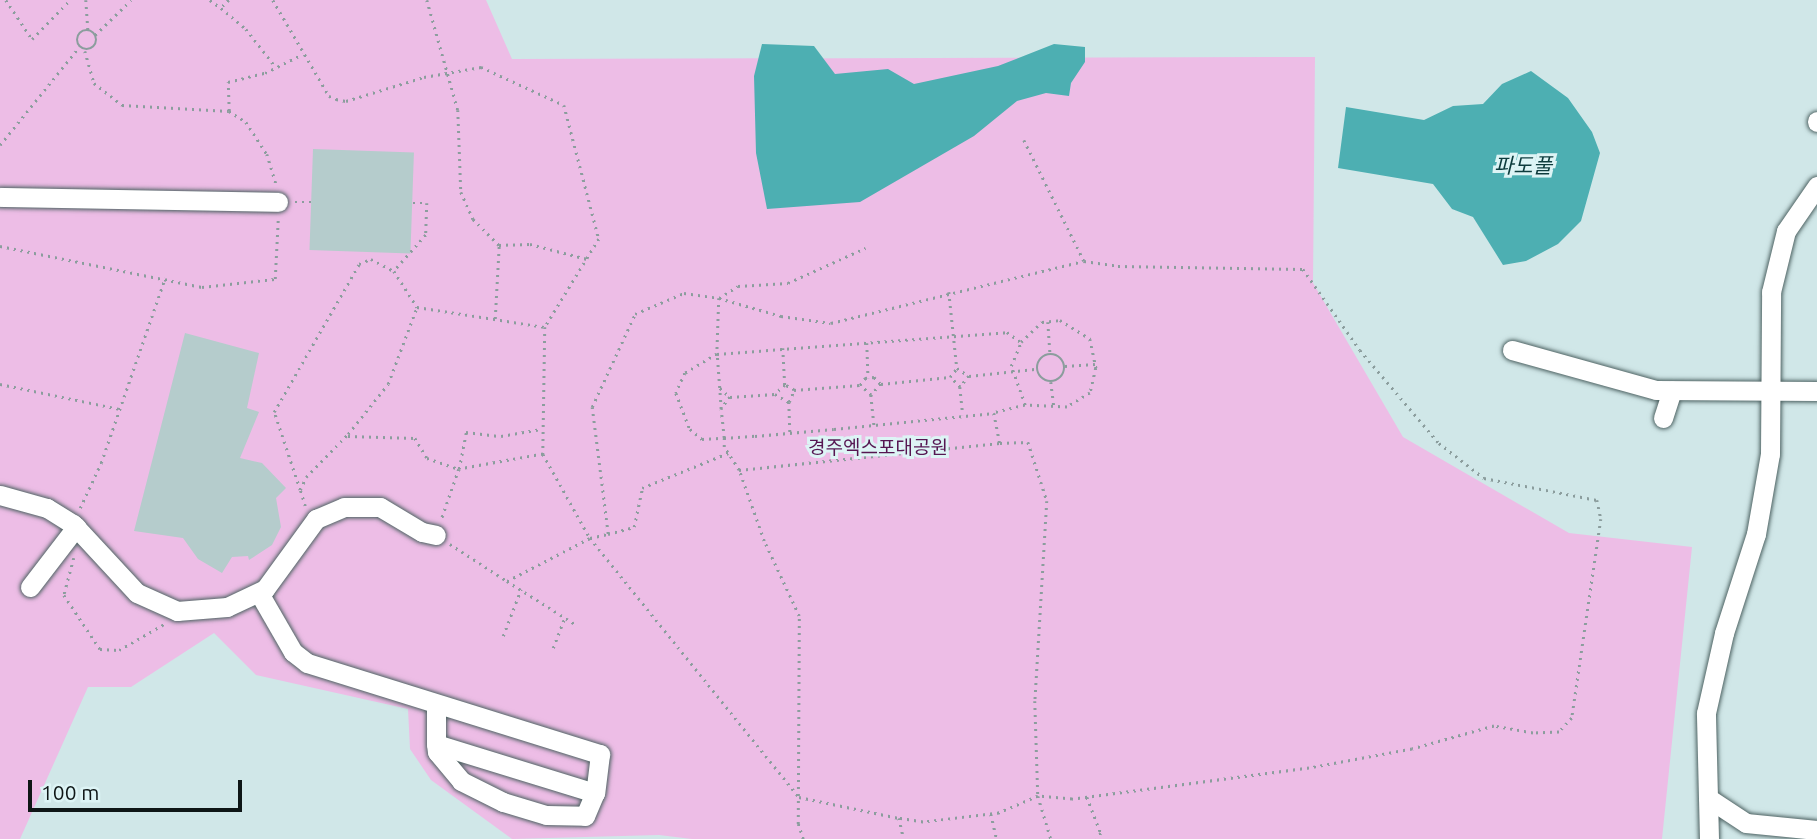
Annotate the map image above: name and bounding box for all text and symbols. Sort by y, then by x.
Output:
water label: 파도풀 [1494,152,1552,178]
park label: 경주엑스포대공원 [808,437,948,459]
scale bar [32,766,245,810]
text: 100 m [41,780,99,804]

